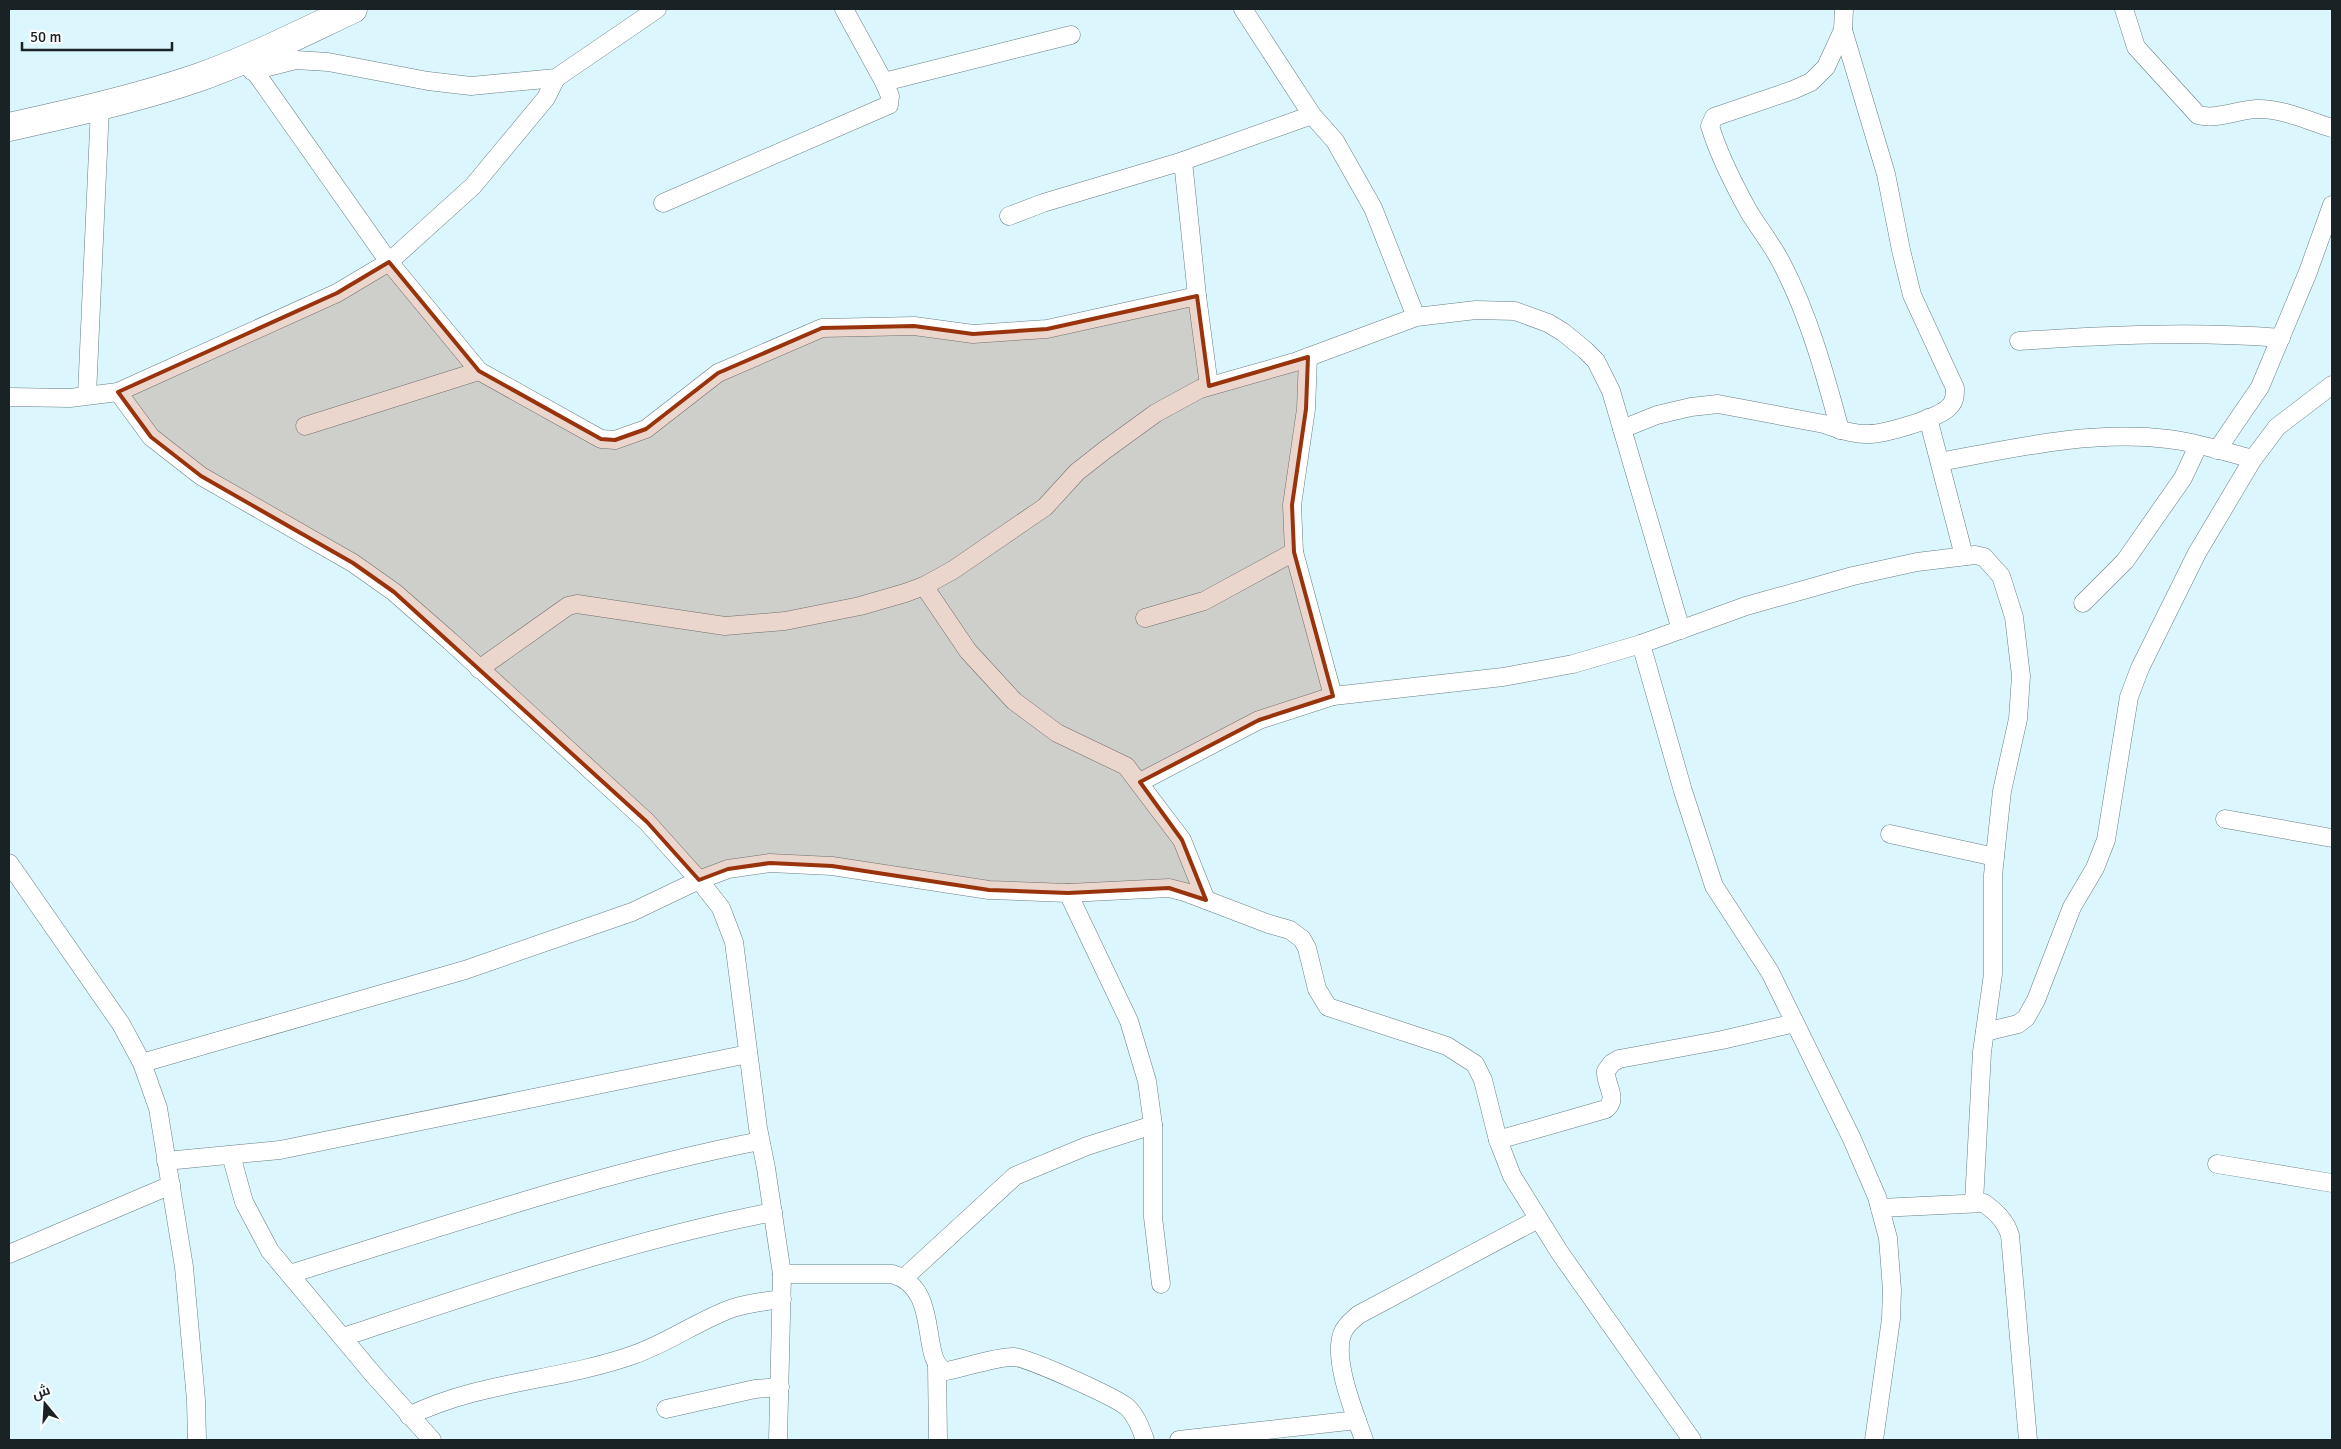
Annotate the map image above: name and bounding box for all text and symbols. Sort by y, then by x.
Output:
scale bar [22,20,172,52]
text: 50 m [30,28,61,46]
north arrow [20,1379,70,1429]
text: ش [30,1381,52,1403]

